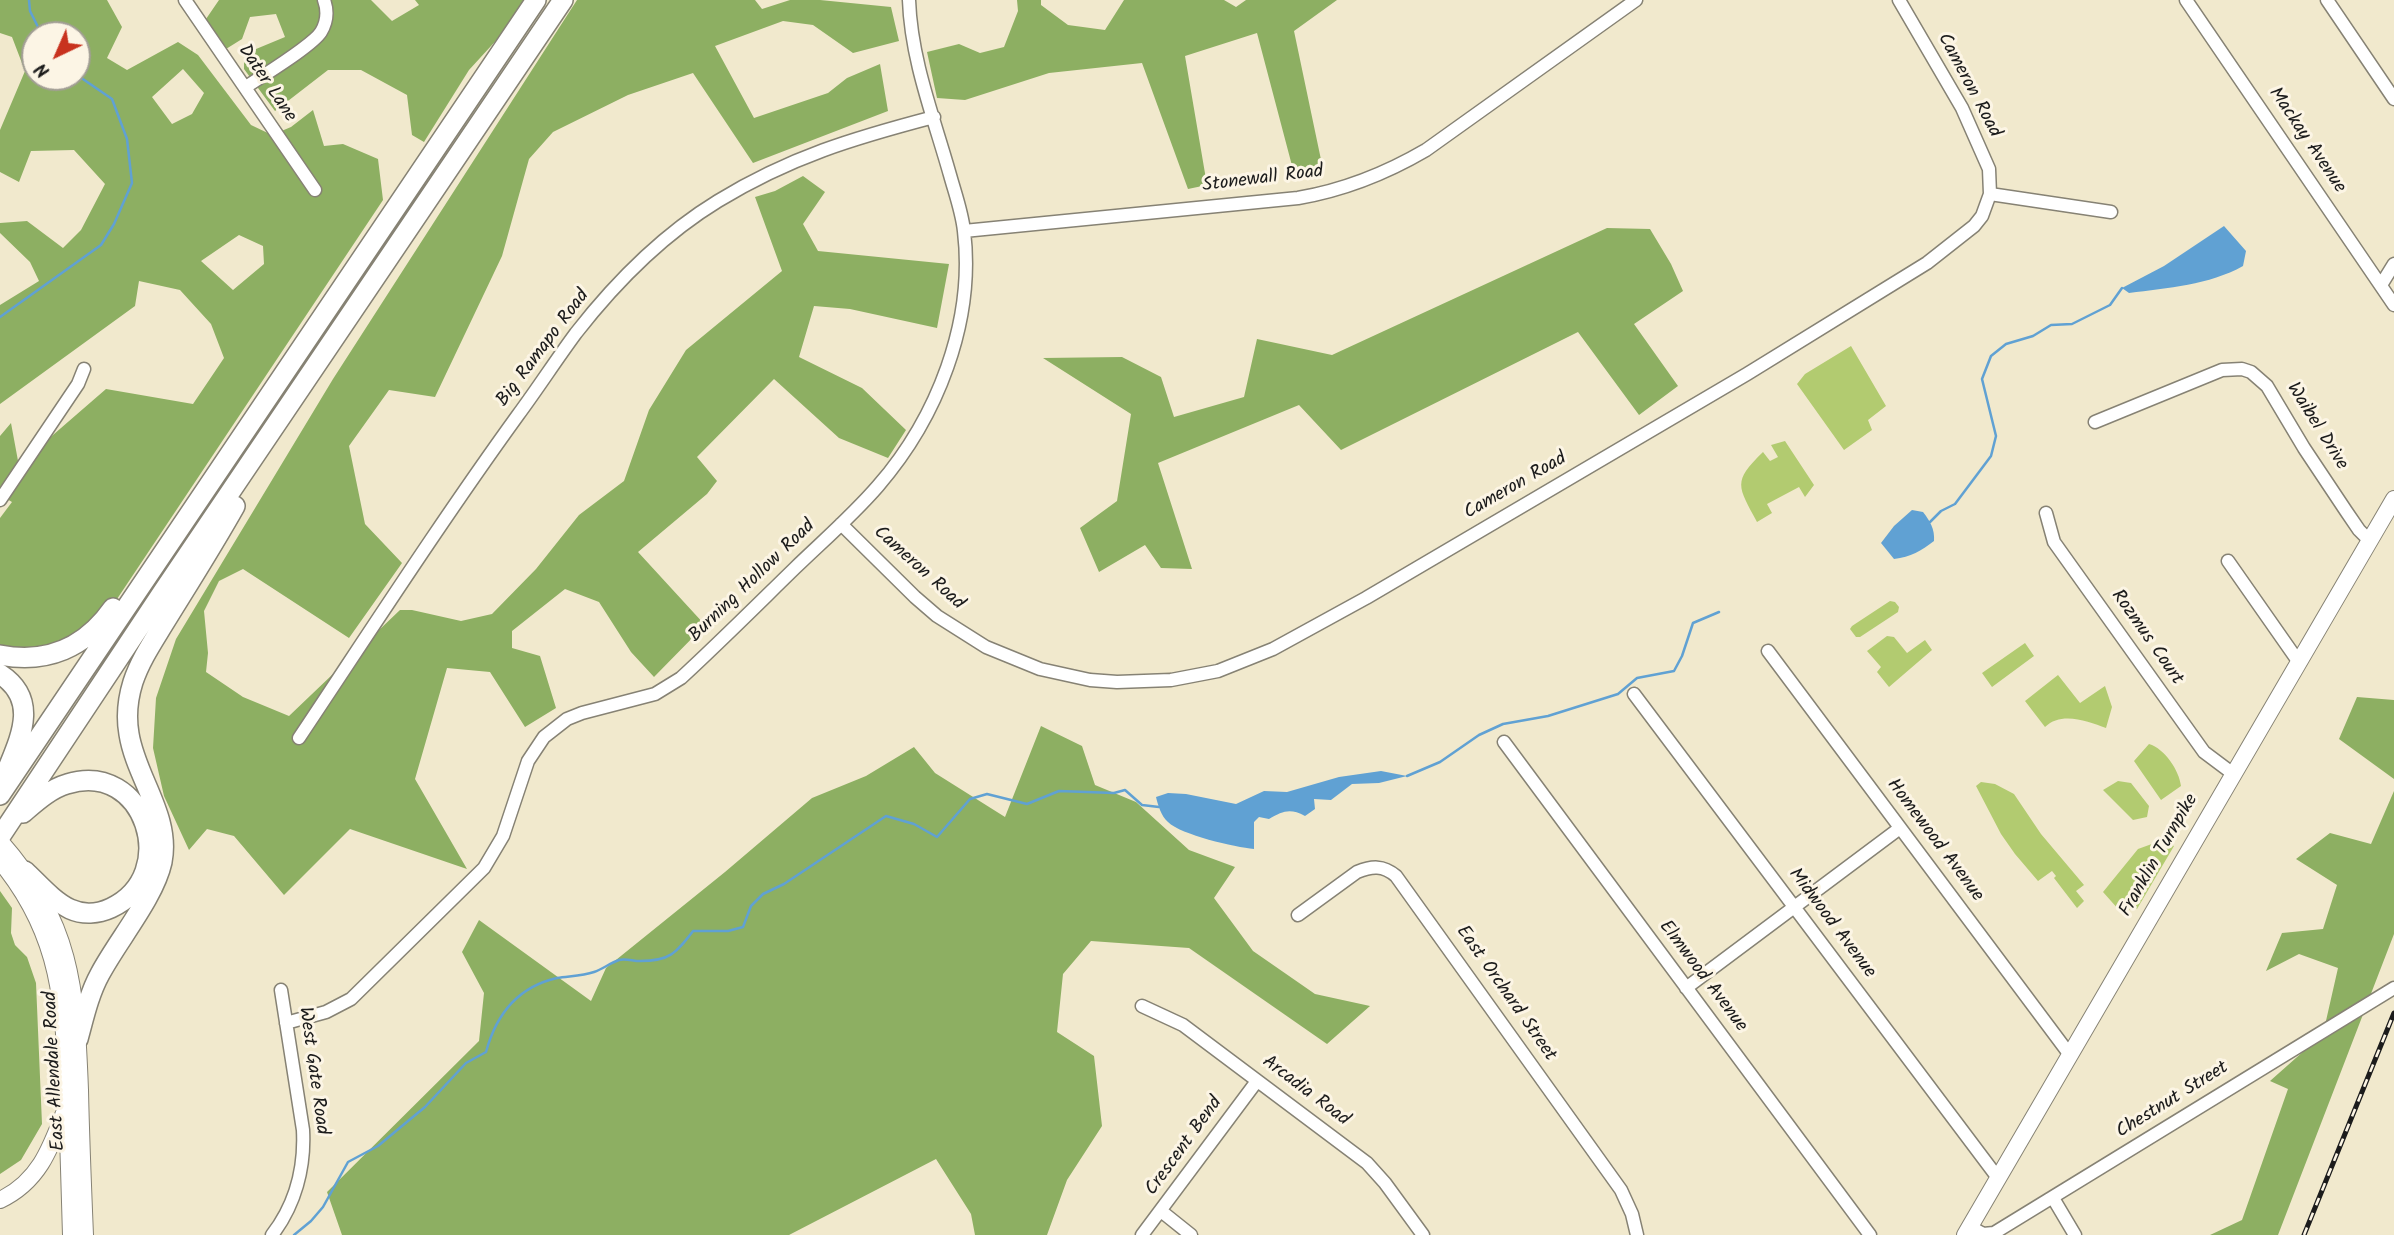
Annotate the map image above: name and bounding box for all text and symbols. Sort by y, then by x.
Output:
north arrow [21,21,91,91]
street label: Cameron Road [1931,30,2005,142]
street label: Dater Lane [232,41,300,127]
text: N [28,55,58,85]
street label: Mackay Avenue [2262,84,2350,198]
street label: Stonewall Road [1201,161,1325,199]
street label: Big Ramapo Road [493,286,595,412]
street label: Waibel Drive [2280,379,2352,475]
street label: Cameron Road [1461,448,1571,526]
street label: Burning Hollow Road [685,516,821,648]
street label: Cameron Road [868,522,968,616]
street label: Rozmus Court [2105,586,2187,690]
street label: Homewood Avenue [1880,775,1988,907]
street label: Franklin Turnpike [2116,791,2204,921]
street label: Midwood Avenue [1782,864,1880,984]
street label: Elmwood Avenue [1653,917,1751,1037]
street label: East Orchard Street [1450,922,1560,1066]
street label: East Allendale Road [40,991,72,1151]
street label: West Gate Road [292,1006,332,1136]
street label: Arcadia Road [1257,1052,1353,1132]
street label: Chestnut Street [2113,1057,2233,1145]
street label: Crescent Bend [1141,1093,1229,1201]

